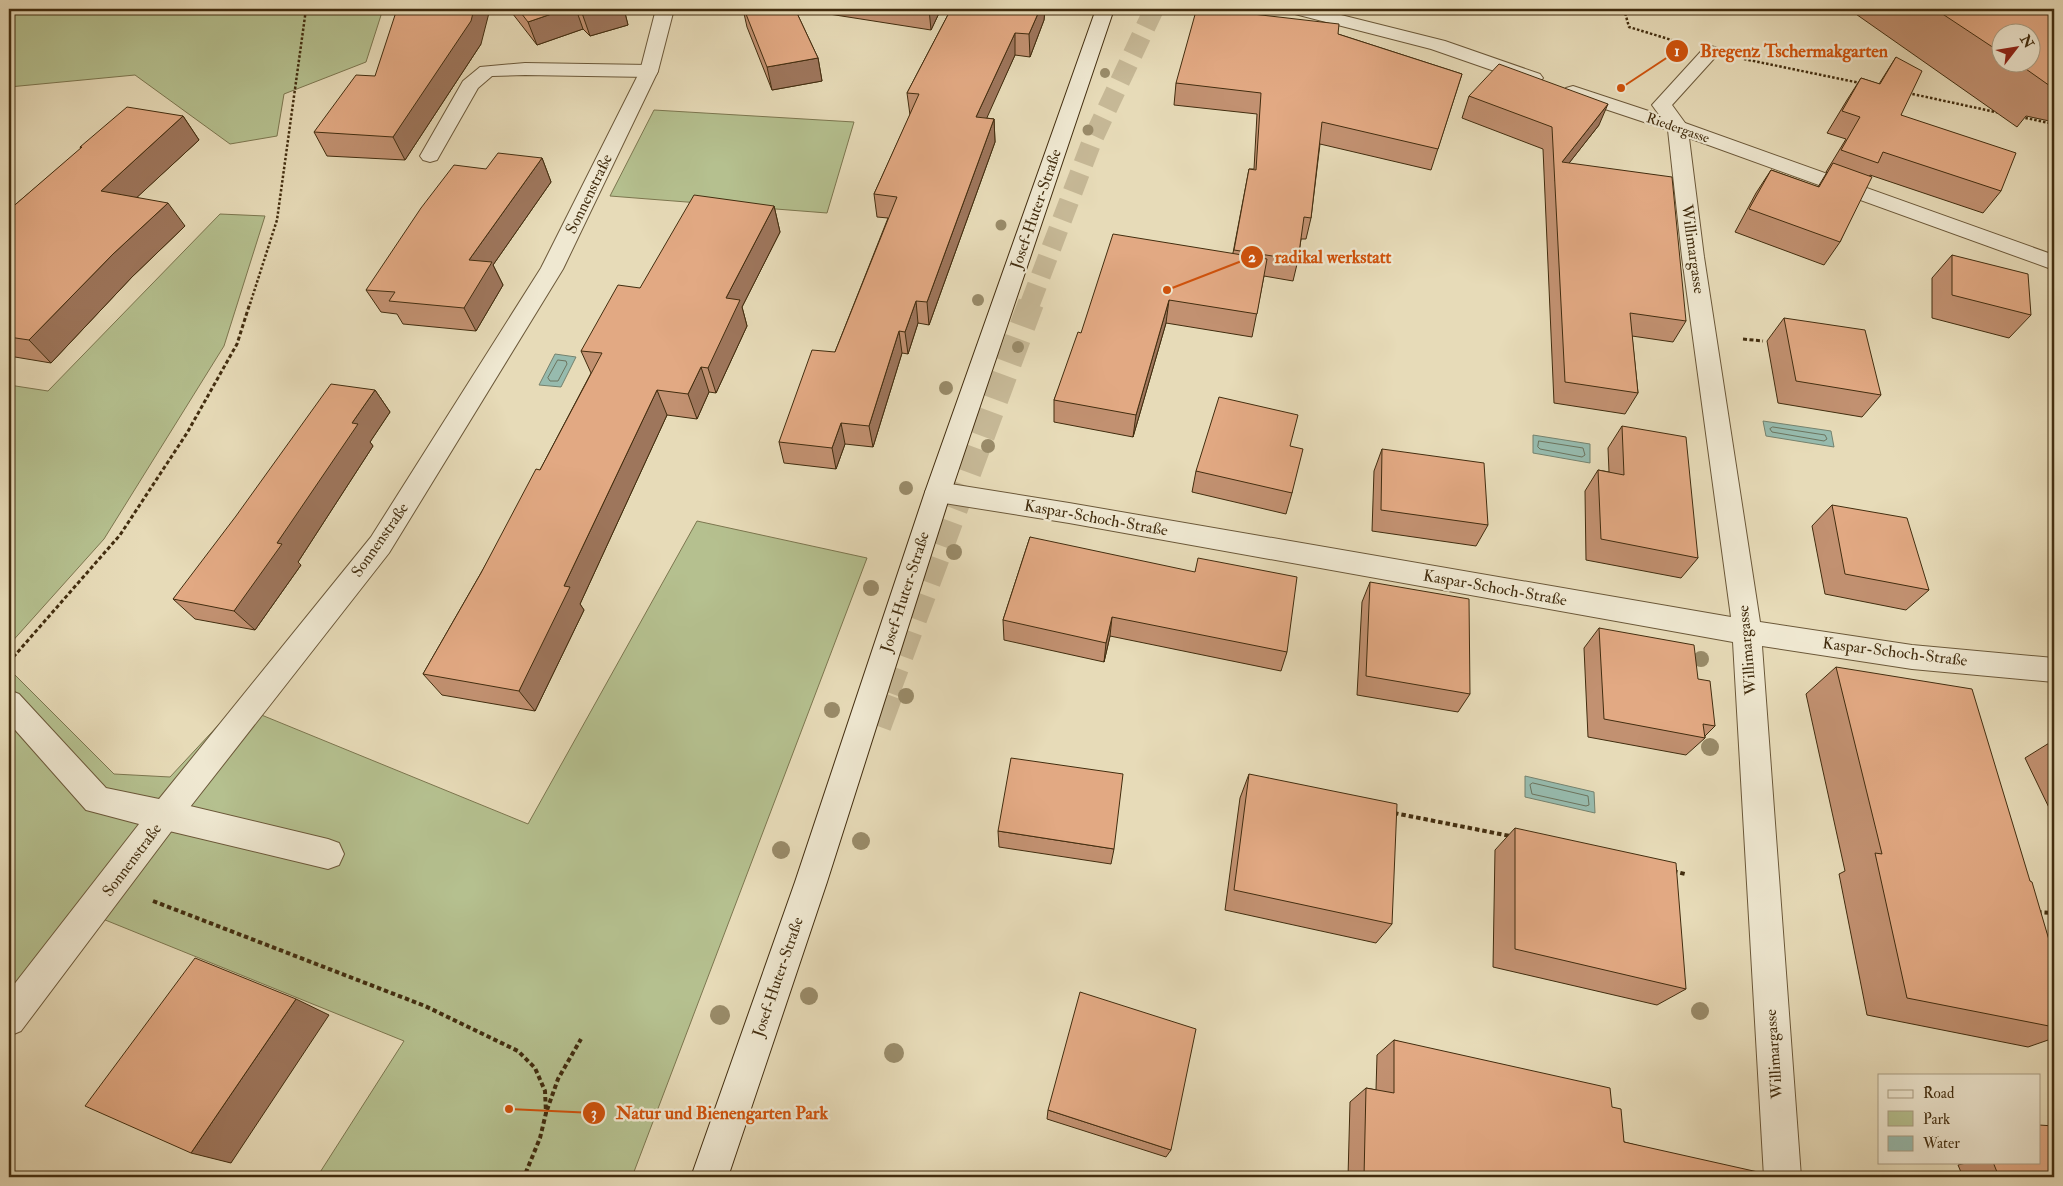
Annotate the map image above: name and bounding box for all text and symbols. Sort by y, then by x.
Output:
north arrow [1990,22,2040,72]
text: N [2016,31,2037,52]
callout: Bregenz Tschermakgarten [1665,35,1898,68]
text: Bregenz Tschermakgarten [1700,40,1889,63]
text: 1 [1674,42,1680,61]
street label: Riedergasse [1644,109,1712,147]
street label: Josef-Huter-Straße [1006,146,1067,273]
street label: Sonnenstraße [561,150,617,237]
street label: Willimargasse [1677,202,1709,295]
callout: radikal werkstatt [1240,240,1401,273]
text: radikal werkstatt [1274,246,1392,269]
text: 2 [1248,248,1256,267]
street label: Kaspar-Schoch-Straße [1022,496,1170,542]
street label: Sonnenstraße [347,499,413,581]
street label: Josef-Huter-Straße [876,529,935,656]
street label: Kaspar-Schoch-Straße [1421,566,1569,612]
street label: Willimargasse [1733,604,1761,697]
street label: Kaspar-Schoch-Straße [1821,633,1969,672]
street label: Sonnenstraße [98,819,166,901]
street label: Josef-Huter-Straße [748,914,809,1041]
street label: Willimargasse [1761,1008,1787,1101]
legend [1878,1074,2040,1164]
text: Road [1923,1084,1955,1103]
callout: Natur und Bienengarten Park [581,1096,838,1129]
text: Natur und Bienengarten Park [615,1102,828,1125]
text: 3 [591,1104,597,1123]
text: Park [1923,1110,1950,1129]
text: Water [1922,1134,1960,1153]

